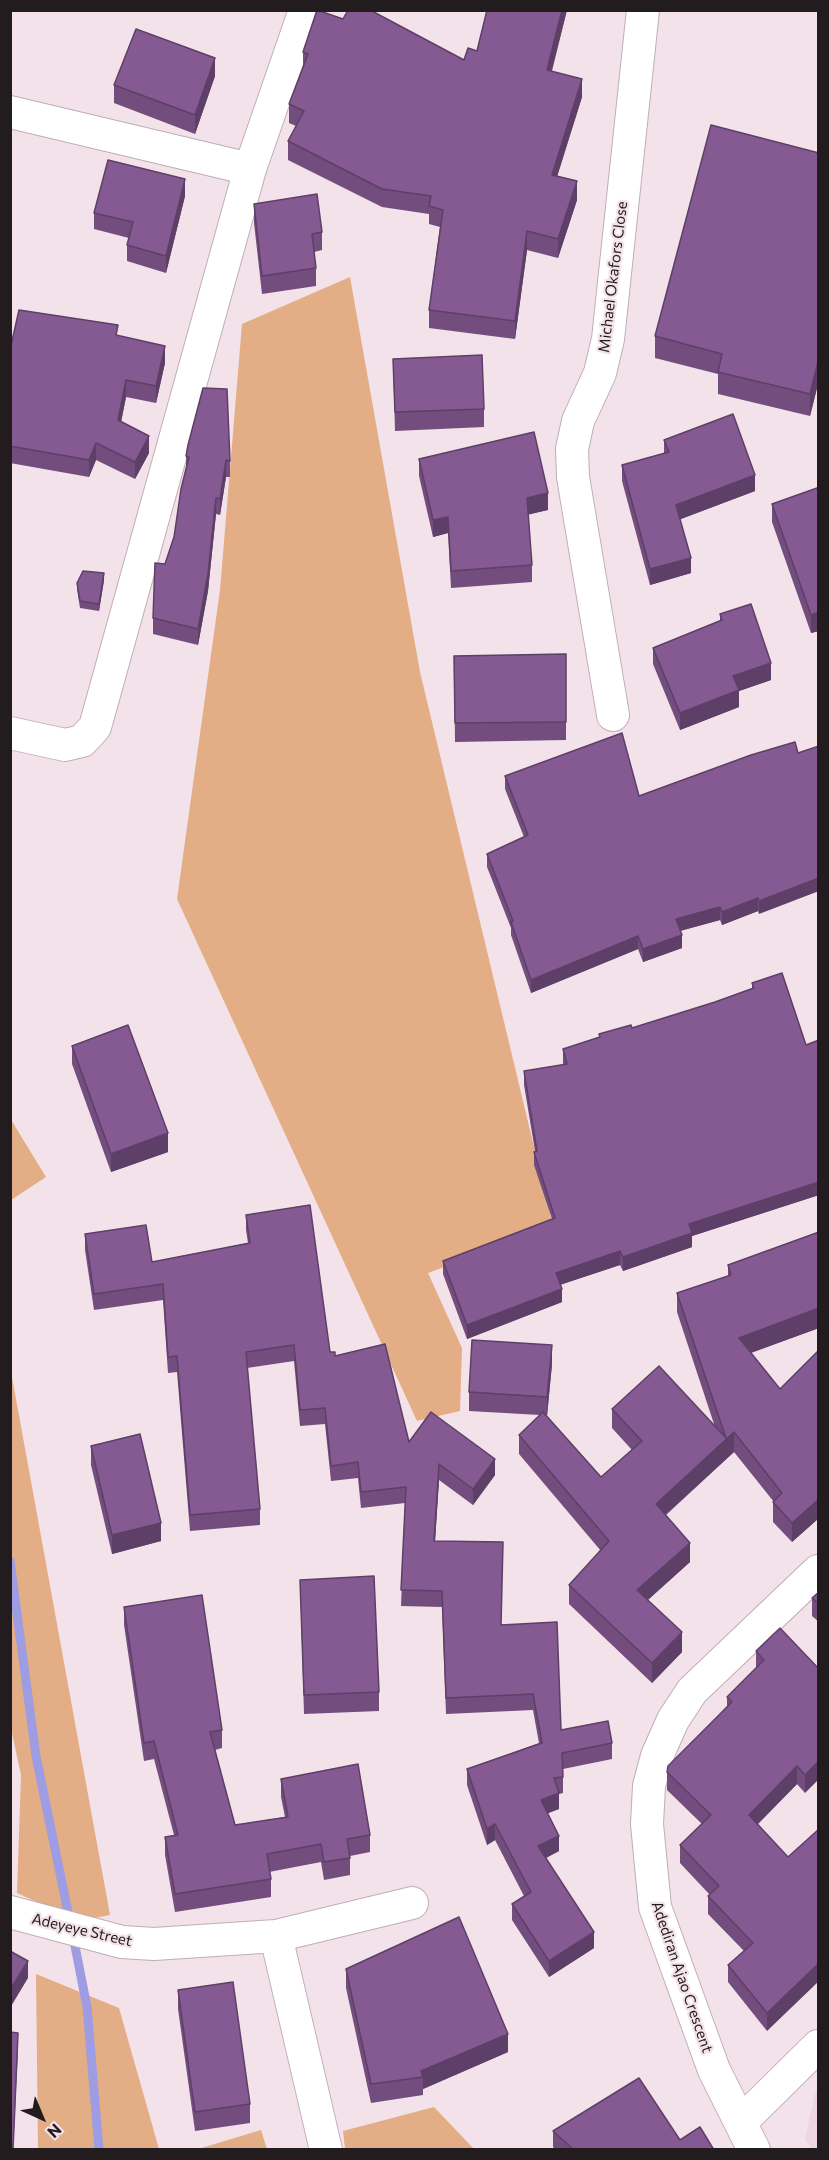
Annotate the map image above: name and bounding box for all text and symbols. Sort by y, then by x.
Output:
street label: Michael Okafors Close [595,200,631,354]
street label: Adediran Ajao Crescent [648,1899,716,2055]
street label: Adeyeye Street [30,1910,134,1950]
north arrow [12,2088,72,2148]
text: N [44,2120,66,2142]

